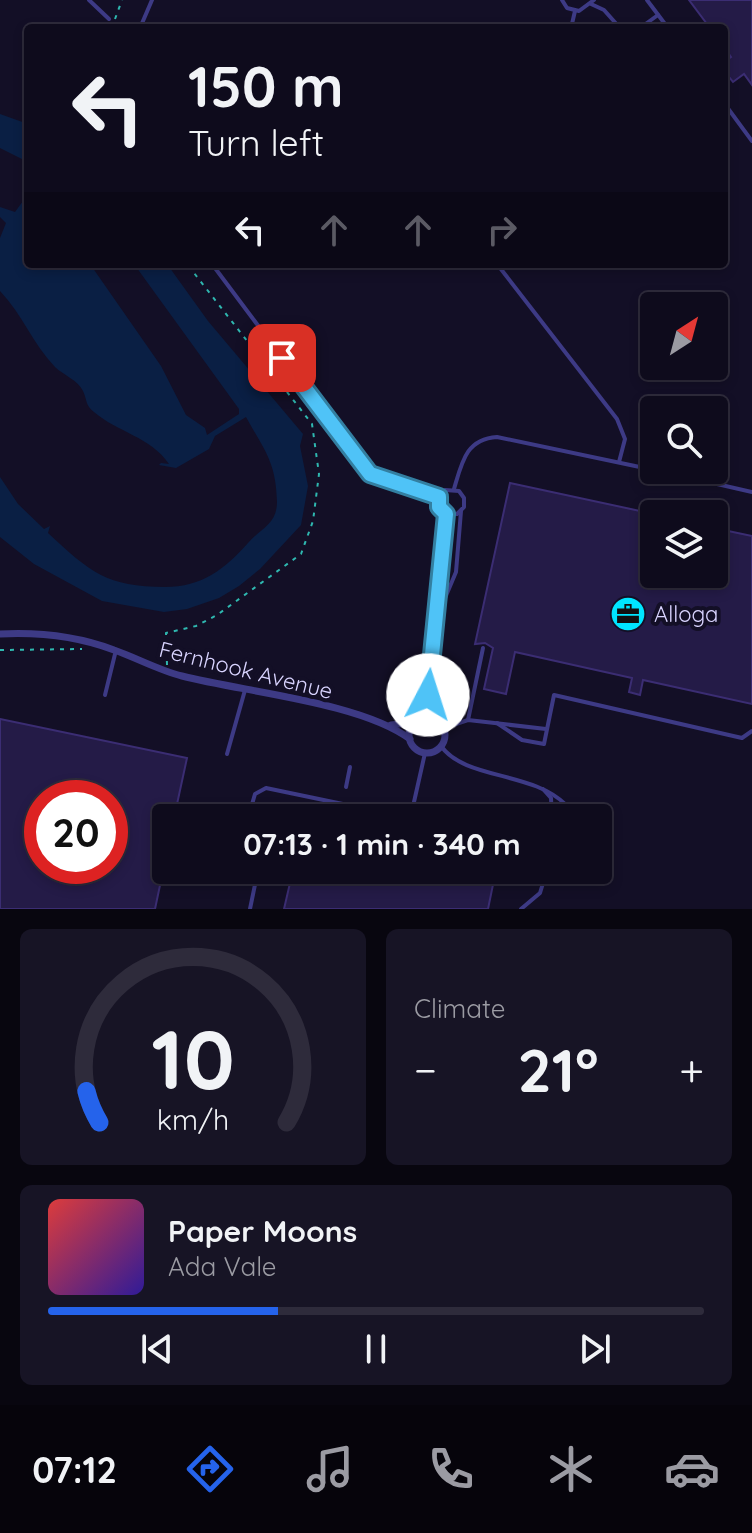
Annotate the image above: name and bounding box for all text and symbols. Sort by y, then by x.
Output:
text: 150 m [188,51,344,121]
icon: left [56,56,160,160]
text: Turn left [188,120,324,165]
icon: left [228,208,272,252]
icon: ahead [312,208,356,252]
icon: ahead [396,208,440,252]
icon: right [480,208,524,252]
north arrow [640,292,728,380]
map controls [640,292,728,588]
pin [248,324,316,392]
icon: arrive [260,336,304,380]
button: search [640,396,728,484]
button: layers [640,500,728,588]
office icon: Alloga [609,595,647,633]
place label: Alloga [654,600,718,628]
street label: Fernhook Avenue [156,635,336,705]
position arrow [386,653,470,737]
speed limit sign: 20 [24,780,128,884]
text: 07:13 · 1 min · 340 m [243,825,521,863]
text: Climate [414,992,505,1025]
text: 10 [151,1006,235,1110]
text: 21° [518,1032,599,1107]
text: − [414,1042,437,1097]
text: + [679,1042,704,1097]
text: km/h [157,1101,229,1137]
text: Paper Moons [168,1212,357,1250]
text: Ada Vale [168,1250,277,1283]
icon: previous [135,1327,179,1371]
icon: pause [354,1327,398,1371]
icon: next [573,1327,617,1371]
icon: directions [182,1441,238,1497]
icon: music [302,1441,358,1497]
icon: phone [423,1441,479,1497]
icon: climate [543,1441,599,1497]
icon: car [664,1441,720,1497]
text: 07:12 [32,1447,117,1492]

